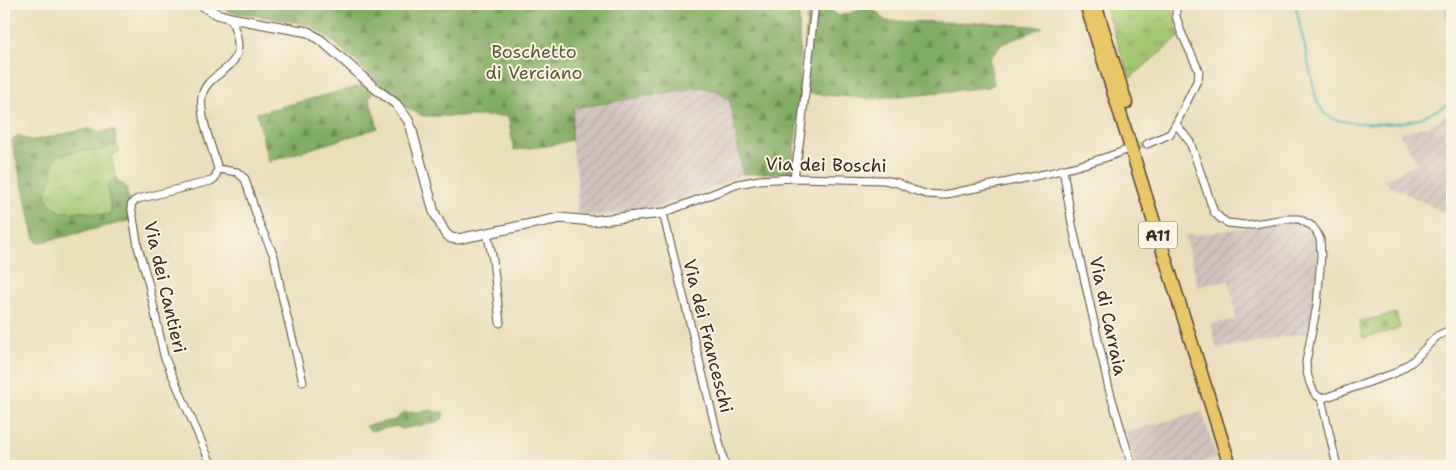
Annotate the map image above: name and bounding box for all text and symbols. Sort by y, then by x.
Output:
park label: Boschetto di Verciano [485,40,583,85]
street label: Via dei Boschi [765,152,887,178]
street label: Via dei Cantieri [138,219,192,355]
road number: A11 [1139,222,1177,248]
street label: Via di Carraia [1084,254,1132,378]
street label: Via dei Franceschi [677,257,739,415]

